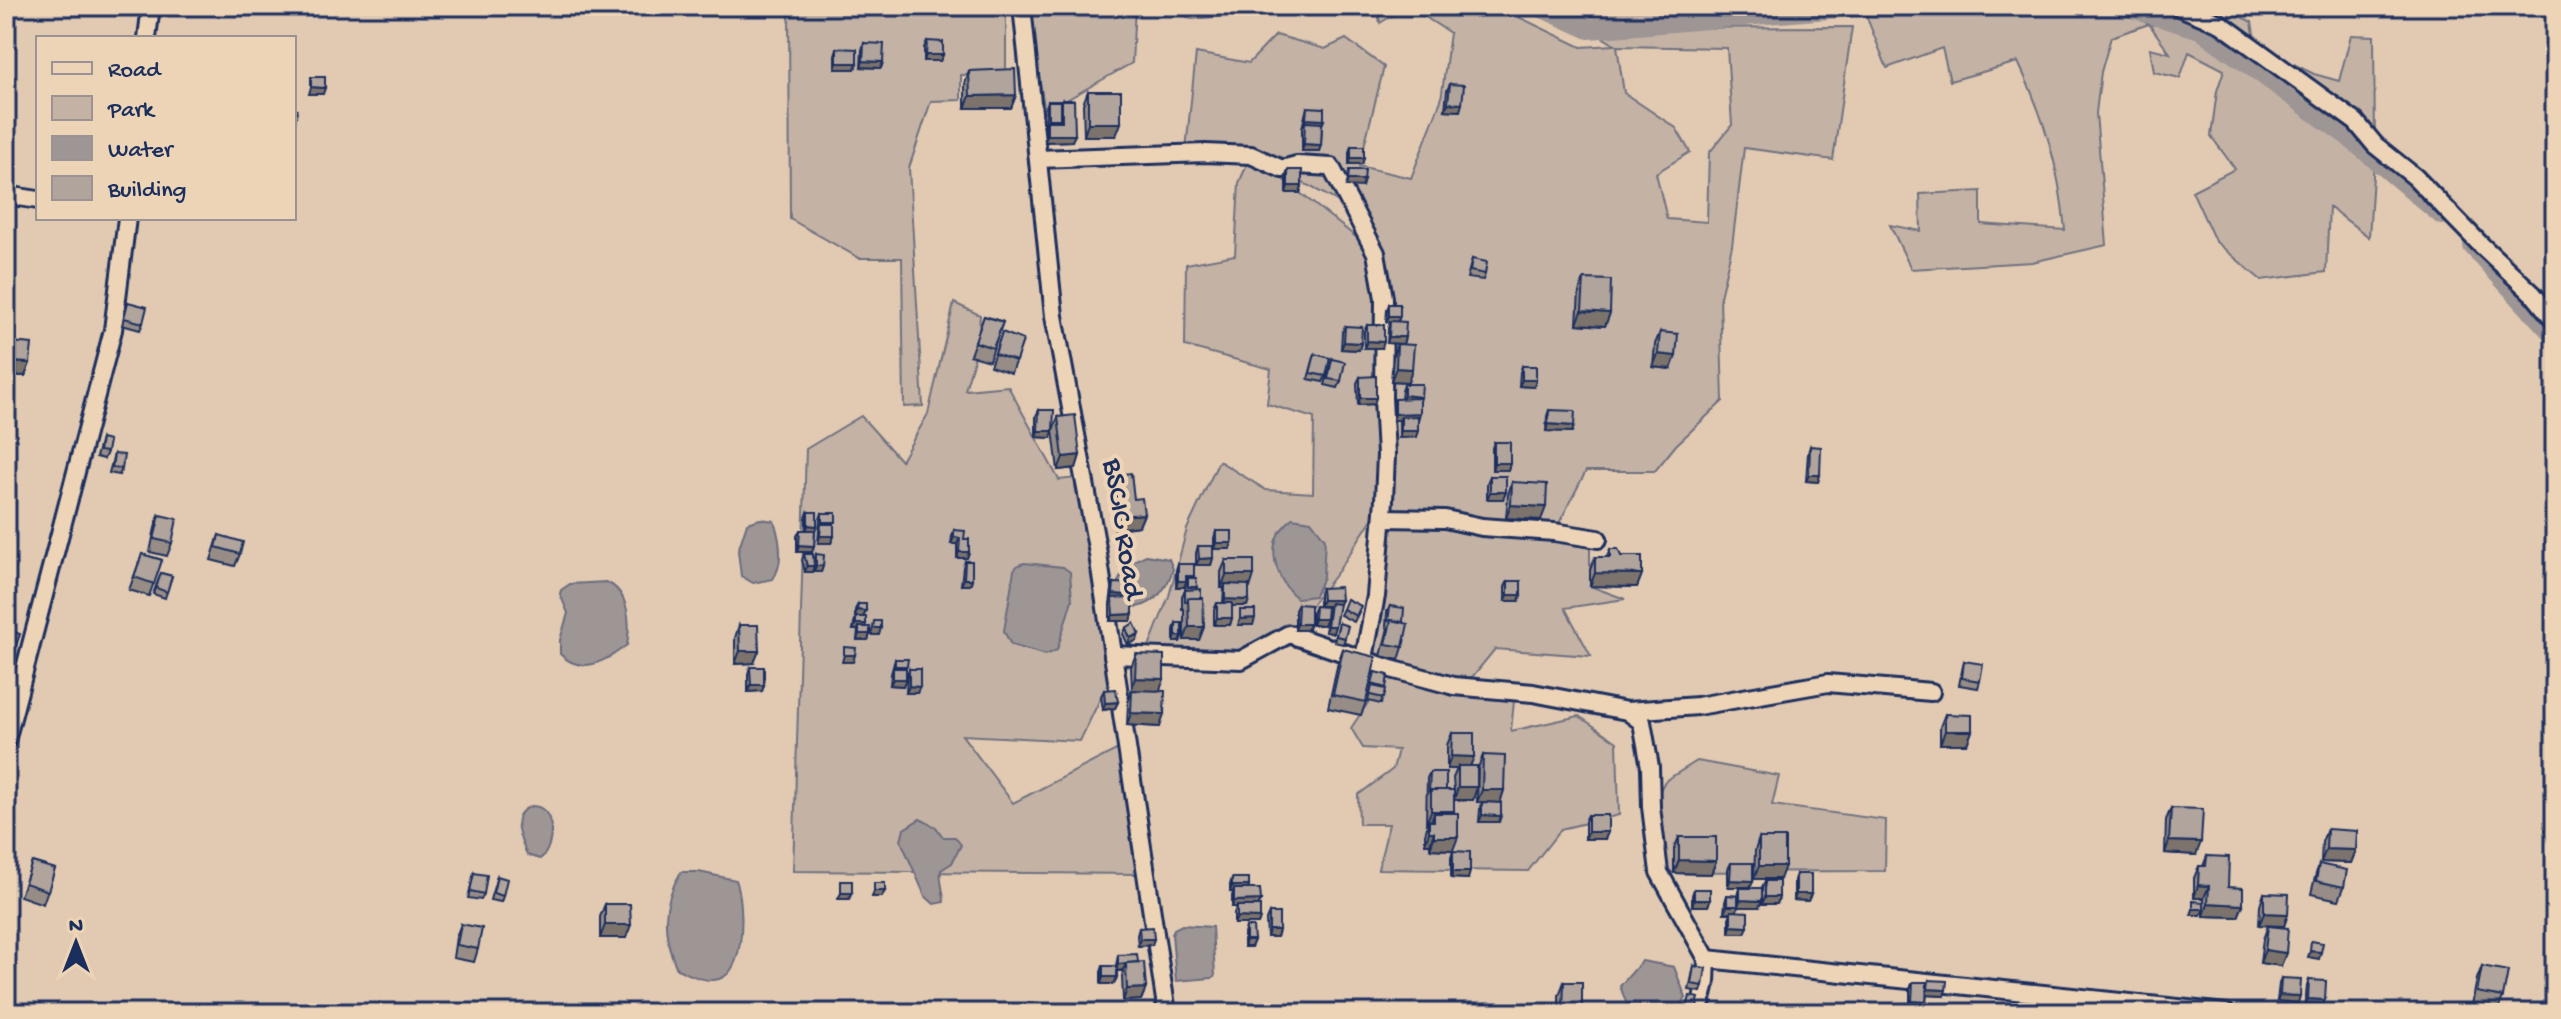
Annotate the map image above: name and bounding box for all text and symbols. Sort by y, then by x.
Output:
legend [36,36,296,220]
text: Road [108,57,162,86]
text: Park [107,97,156,126]
text: Water [108,137,175,166]
text: Building [107,177,186,206]
street label: BSCIC Road [1092,455,1150,604]
north arrow [36,903,116,983]
text: N [69,914,83,940]

